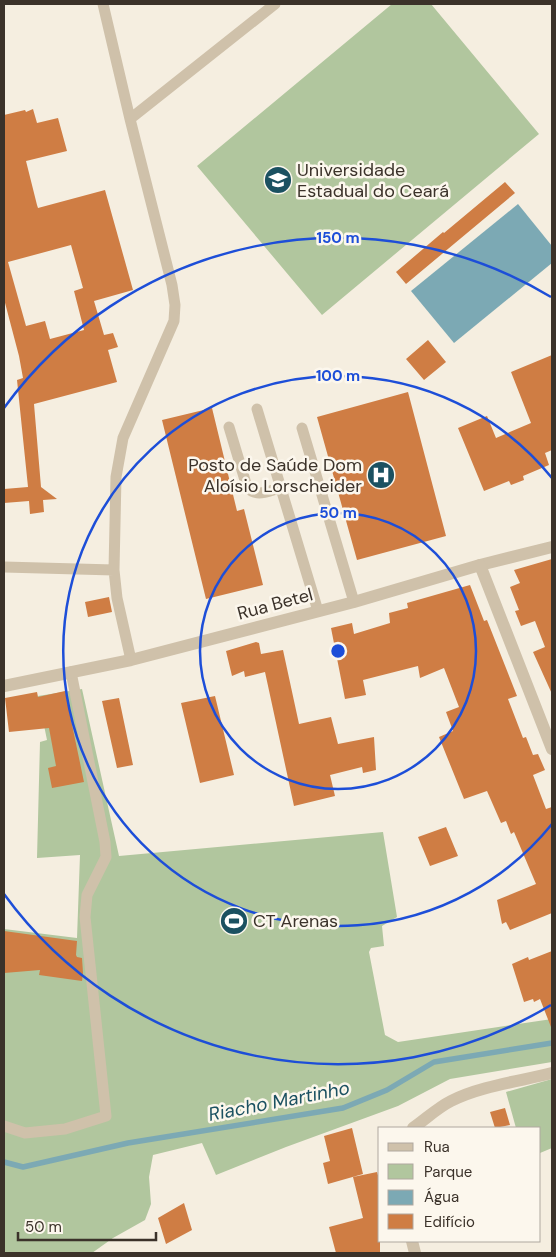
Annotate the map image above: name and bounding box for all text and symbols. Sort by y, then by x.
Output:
place label: Universidade Estadual do Ceará [297,158,449,203]
school or university icon: Universidade Estadual do Ceará [263,165,293,195]
text: 150 m [317,228,360,248]
text: 100 m [316,366,360,386]
place label: Posto de Saúde Dom Aloísio Lorscheider [188,453,362,498]
hospital icon: Posto de Saúde Dom Aloísio Lorscheider [366,460,396,490]
text: 50 m [319,503,357,523]
street label: Rua Betel [235,582,315,626]
centre of rings [329,642,347,660]
sports icon: CT Arenas [219,906,249,936]
place label: CT Arenas [253,909,338,933]
water label: Riacho Martinho [206,1075,352,1127]
legend [378,1127,541,1242]
text: Rua [424,1137,450,1157]
text: Parque [424,1162,472,1182]
text: Água [424,1187,459,1207]
scale bar [18,1210,155,1242]
text: Edifício [424,1212,475,1232]
text: 50 m [25,1217,62,1237]

